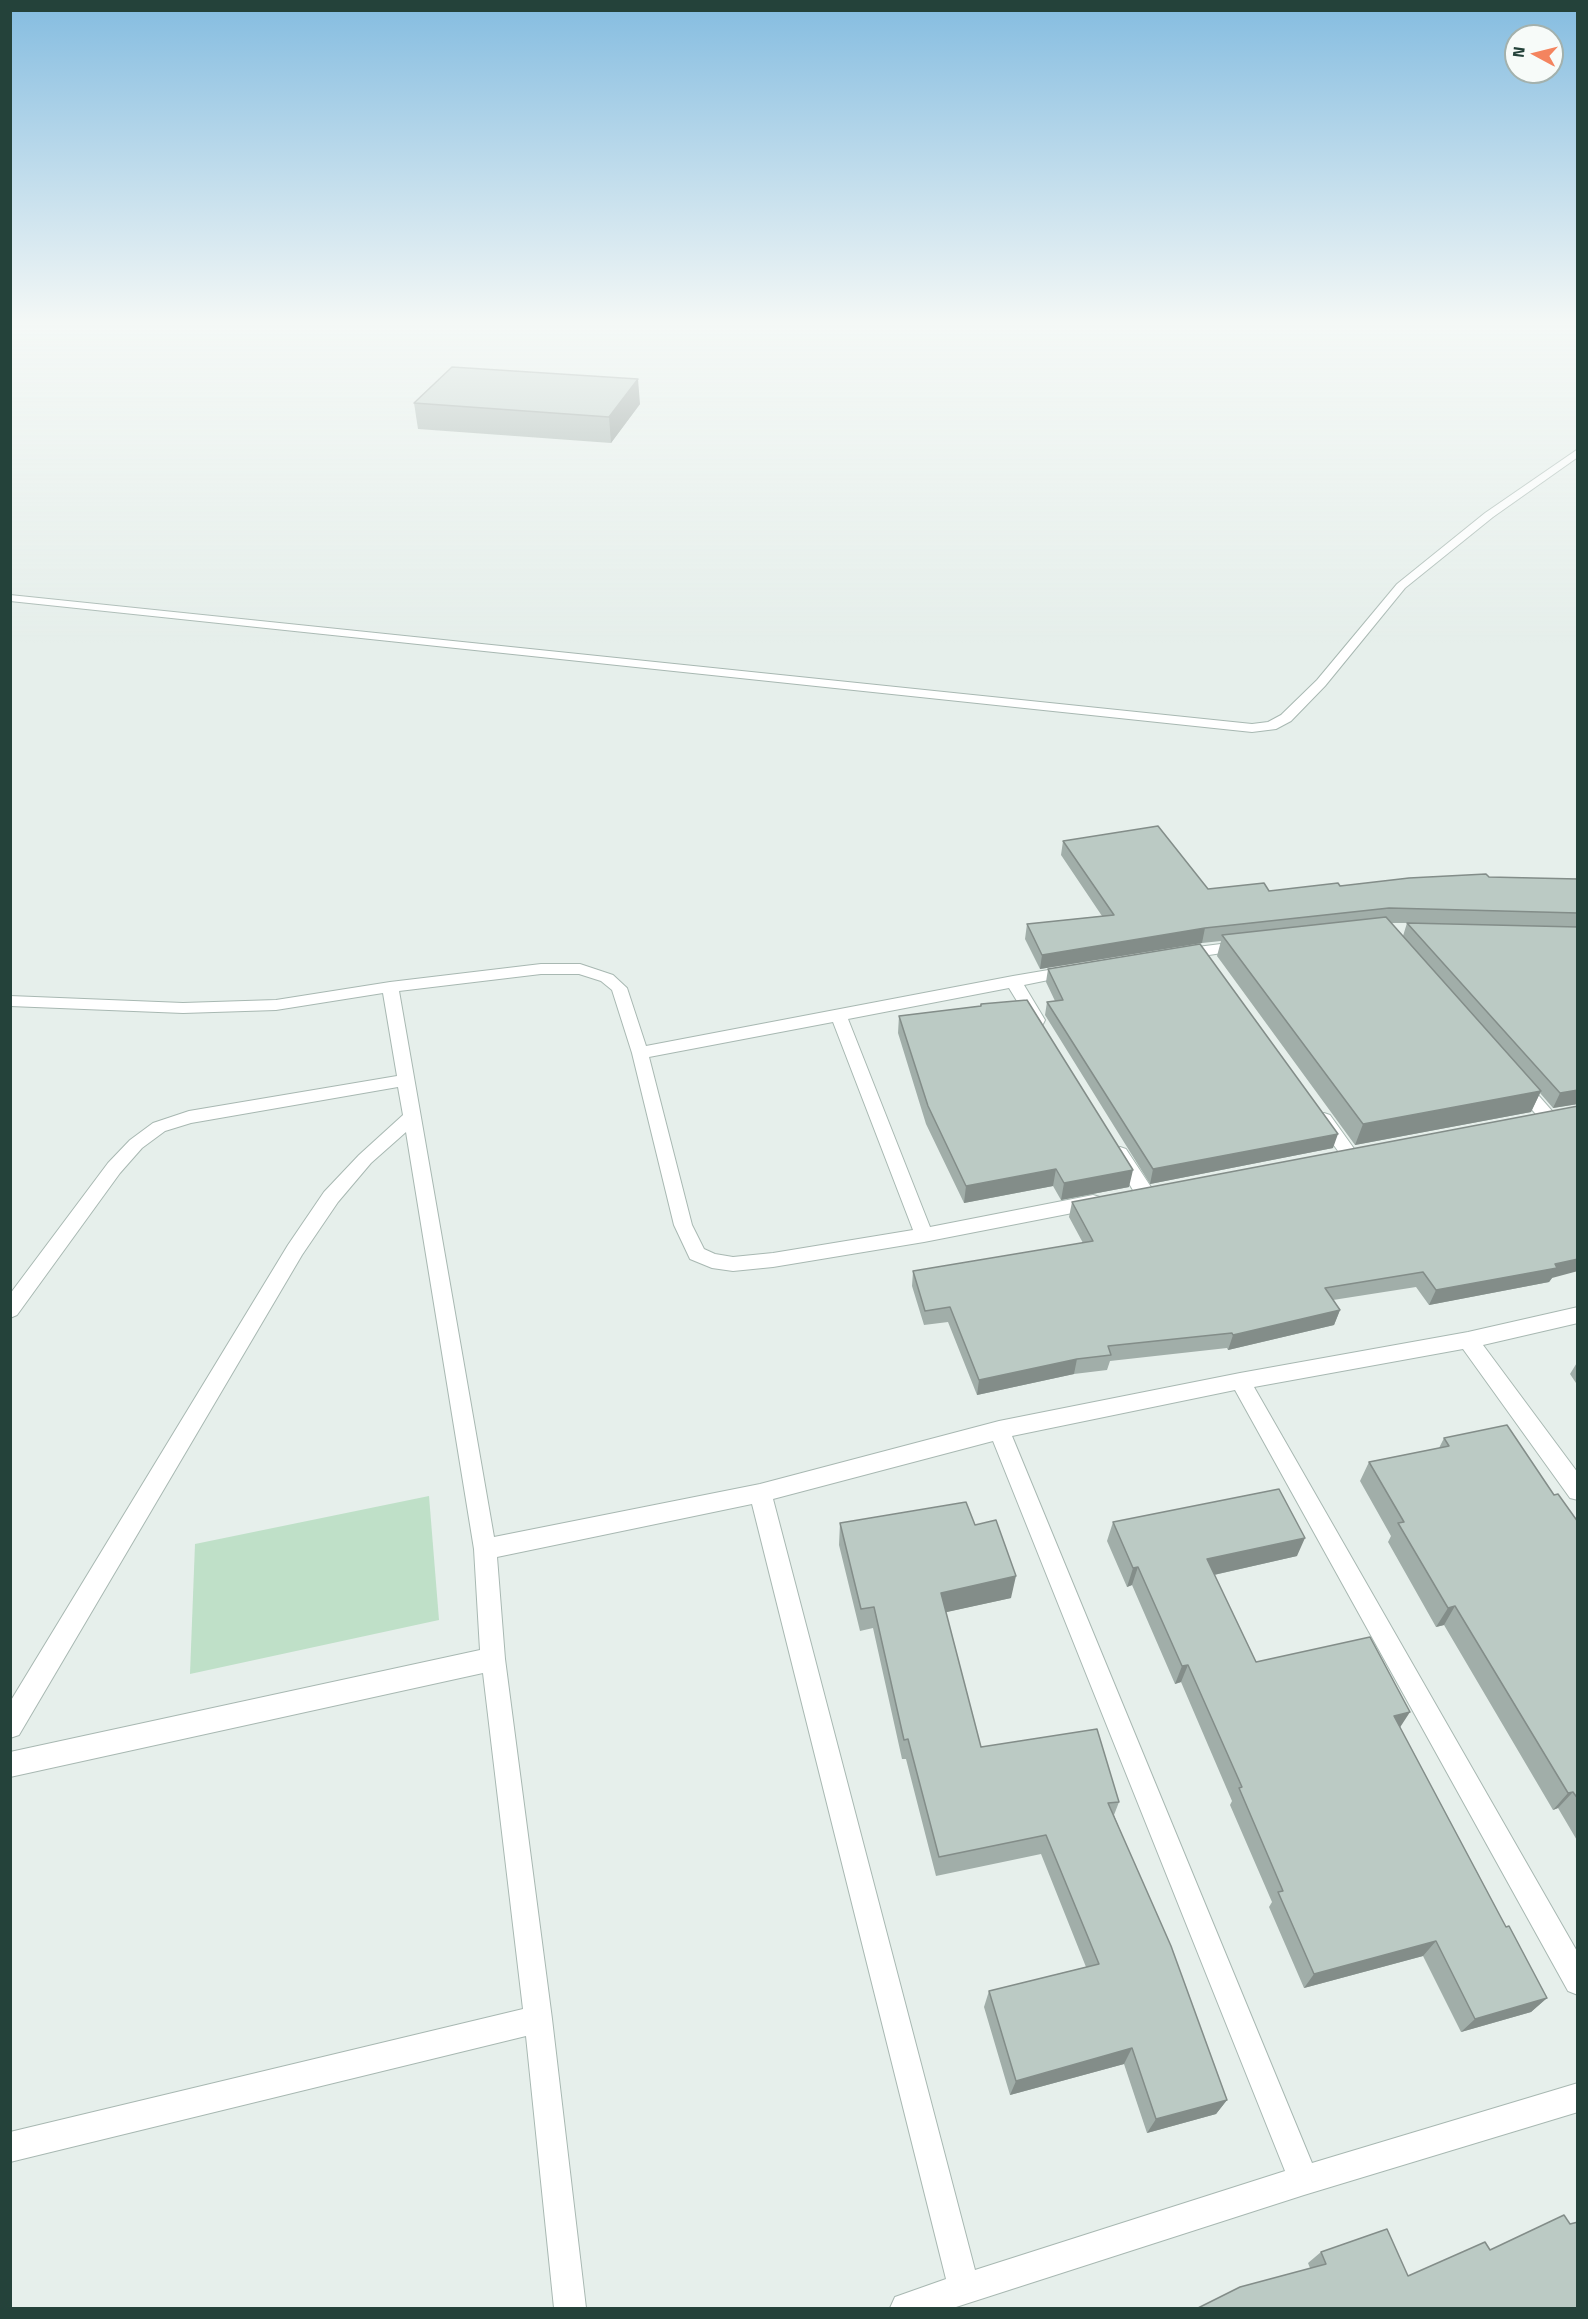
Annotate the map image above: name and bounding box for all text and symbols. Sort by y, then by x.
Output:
north arrow [1504,24,1564,84]
text: N [1506,45,1531,59]

